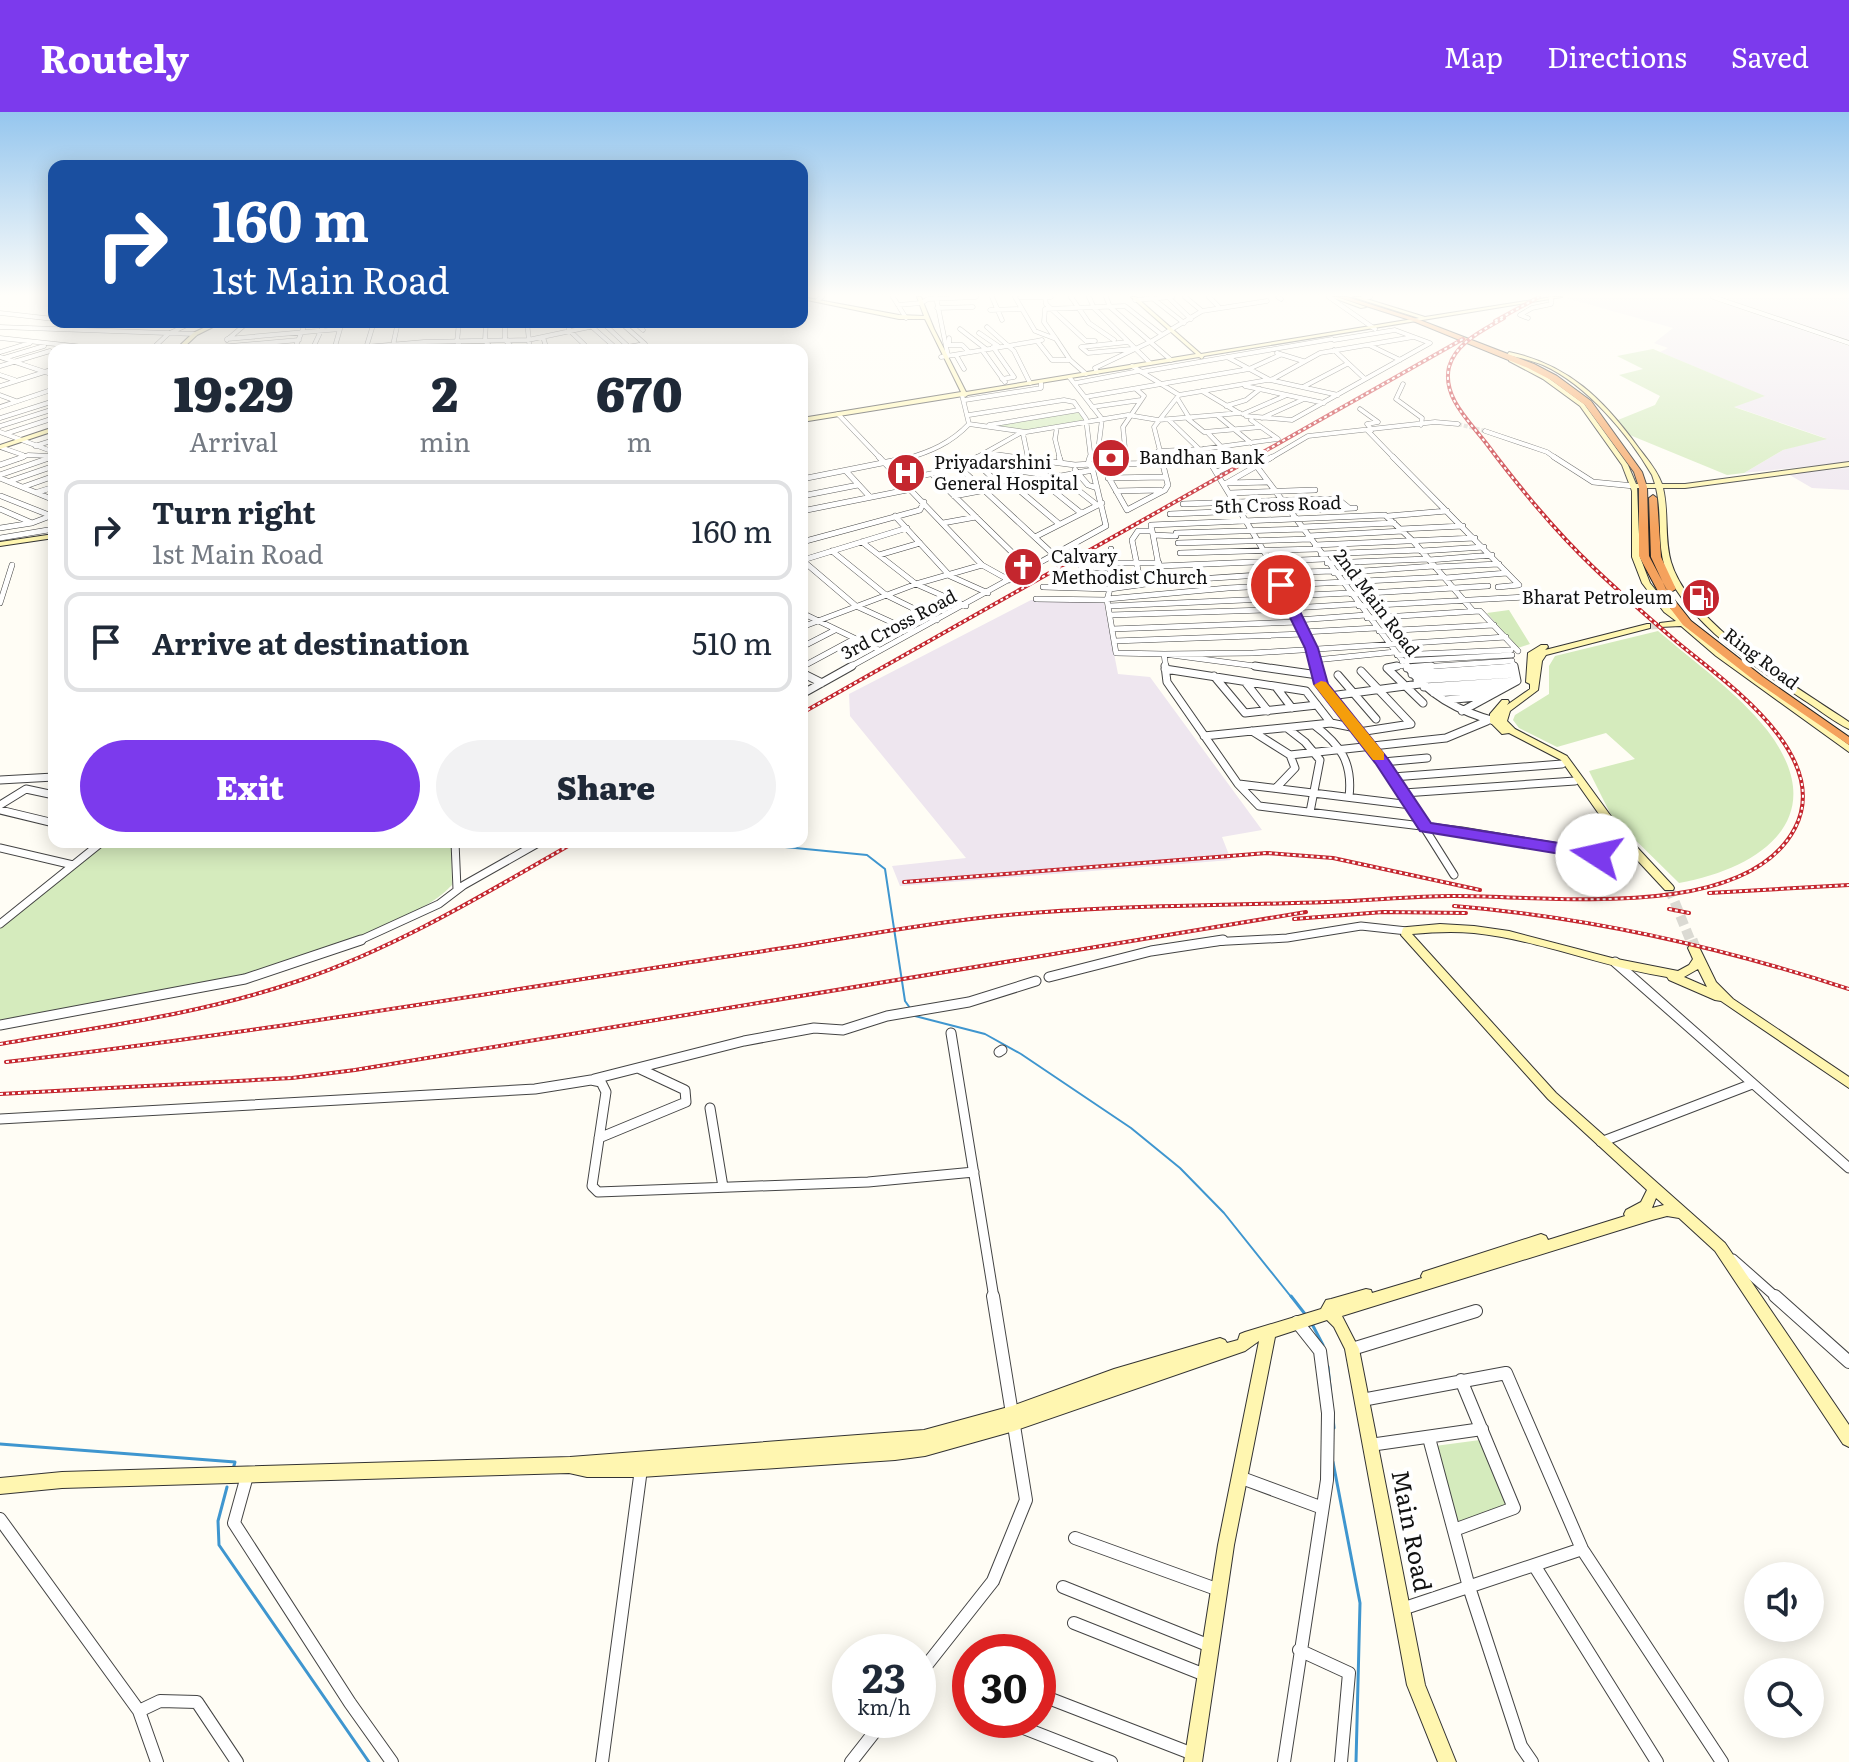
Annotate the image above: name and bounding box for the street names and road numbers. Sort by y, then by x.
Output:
street label: 5th Cross Road [1214,488,1342,519]
street label: 2nd Main Road [1328,543,1427,661]
street label: 3rd Cross Road [836,582,961,666]
street label: Ring Road [1719,620,1805,695]
street label: Main Road [1384,1467,1442,1595]

